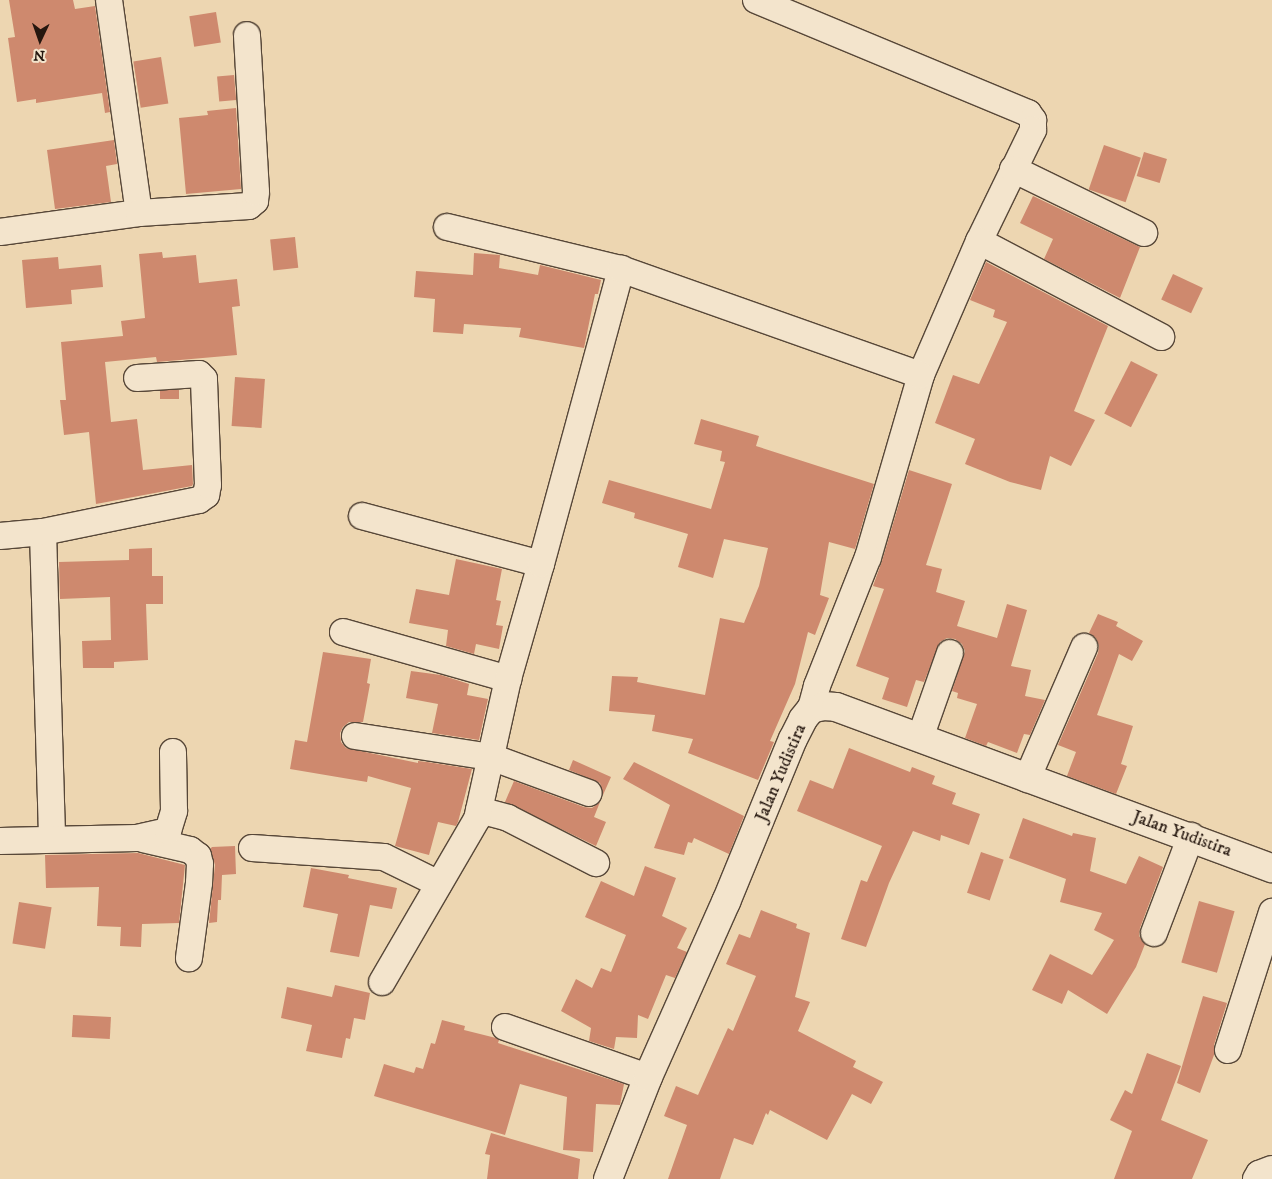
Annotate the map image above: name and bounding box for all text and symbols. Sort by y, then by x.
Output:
north arrow [15,15,65,65]
text: N [33,46,45,64]
street label: Jalan Yudistira [751,721,811,825]
street label: Jalan Yudistira [1129,806,1235,862]

